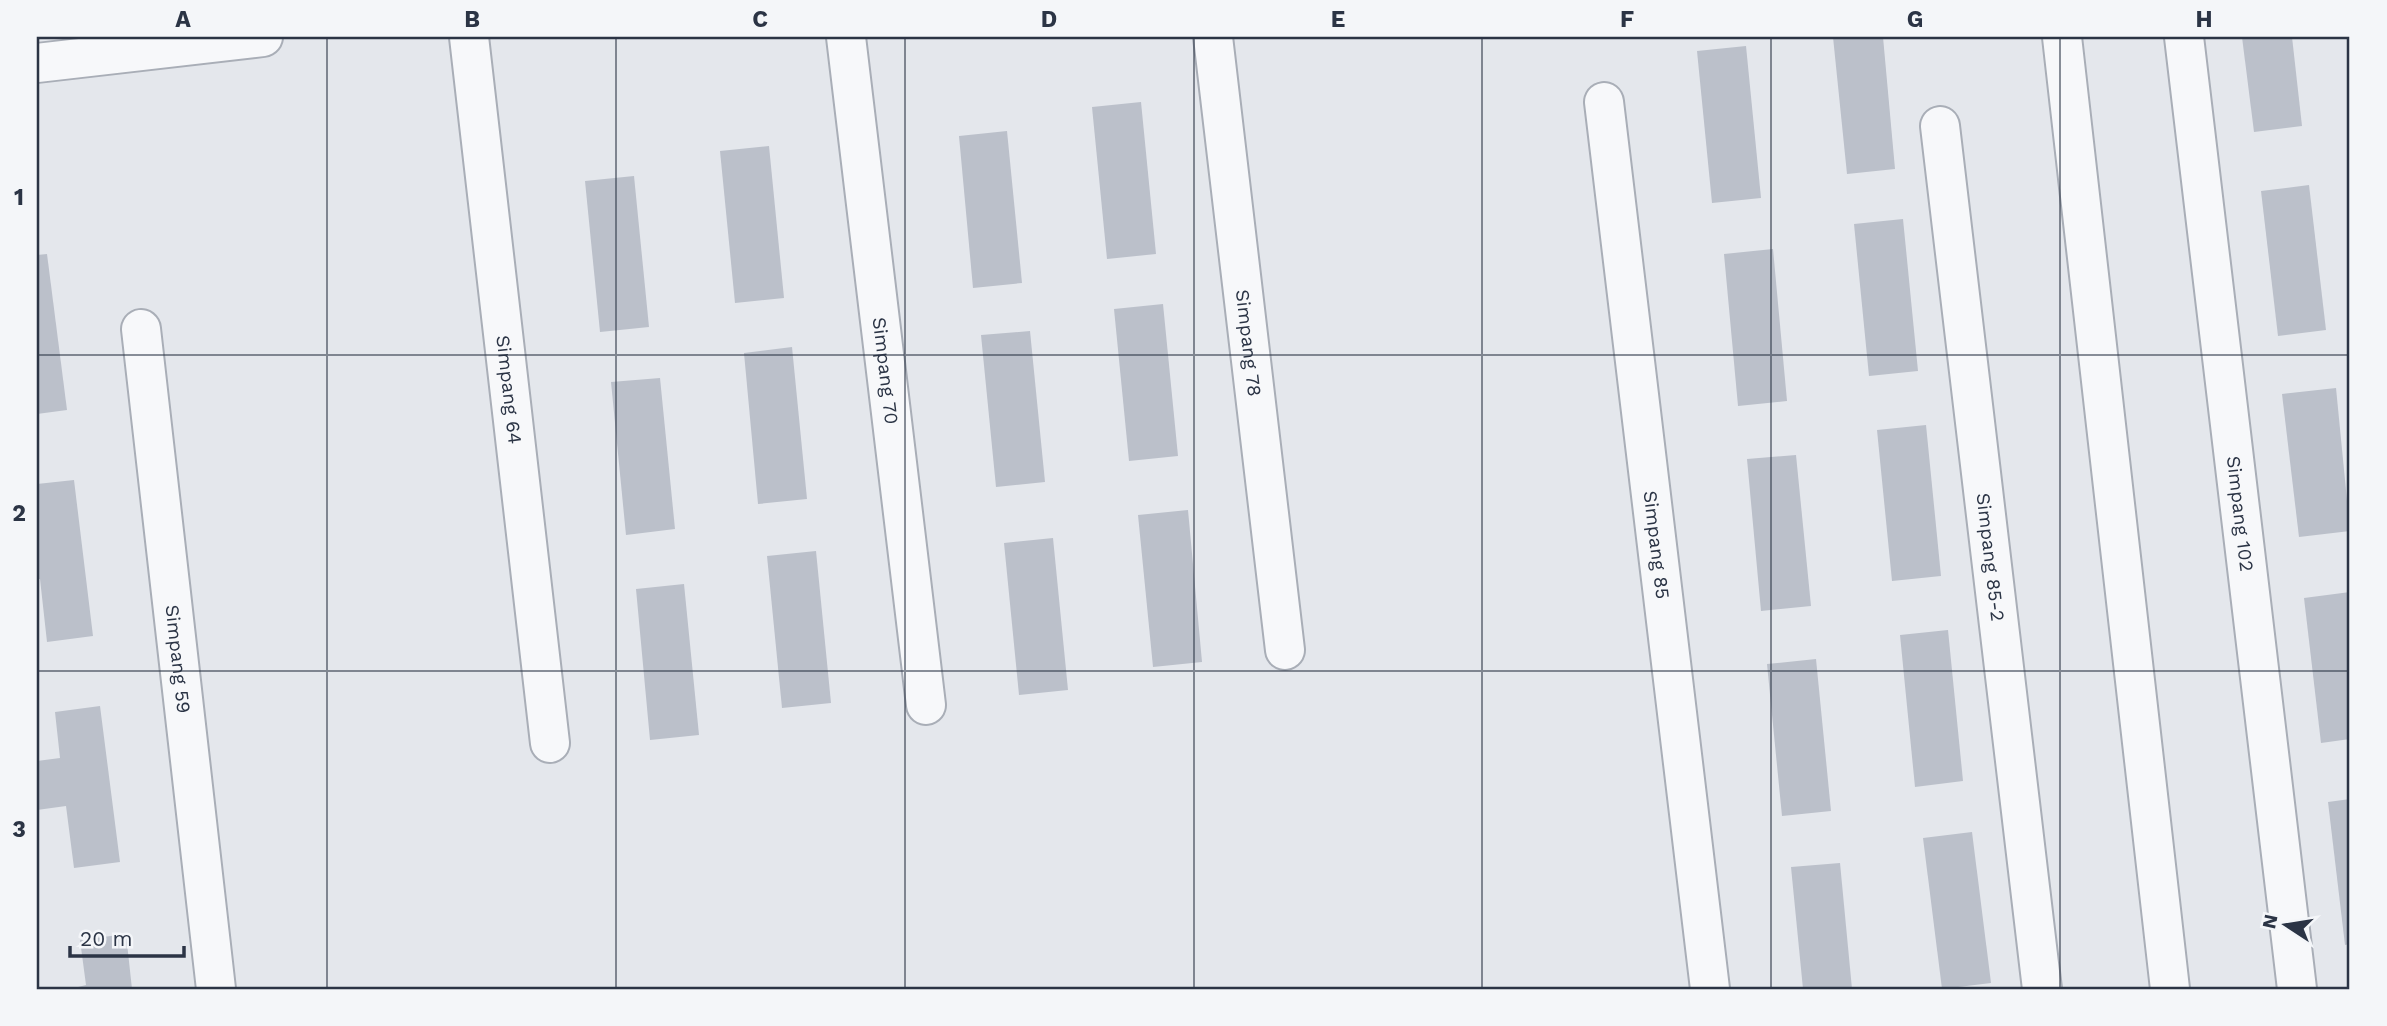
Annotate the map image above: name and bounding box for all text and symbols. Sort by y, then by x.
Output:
text: A [175,6,191,33]
text: B [464,6,480,33]
text: C [752,6,768,33]
text: D [1041,6,1057,33]
text: E [1331,6,1345,33]
text: F [1620,6,1634,33]
text: G [1907,6,1923,33]
text: H [2195,6,2213,33]
text: 1 [14,184,24,211]
street label: Simpang 78 [1231,288,1267,398]
street label: Simpang 70 [868,316,904,425]
street label: Simpang 64 [492,334,527,445]
street label: Simpang 102 [2222,455,2259,573]
street label: Simpang 85 [1639,489,1675,600]
street label: Simpang 85-2 [1972,492,2010,622]
text: 2 [12,500,26,527]
street label: Simpang 59 [161,603,196,714]
text: 3 [12,816,26,843]
north arrow [2250,890,2320,960]
text: N [2257,912,2283,931]
scale bar [70,914,184,958]
text: 20 m [80,926,132,951]

